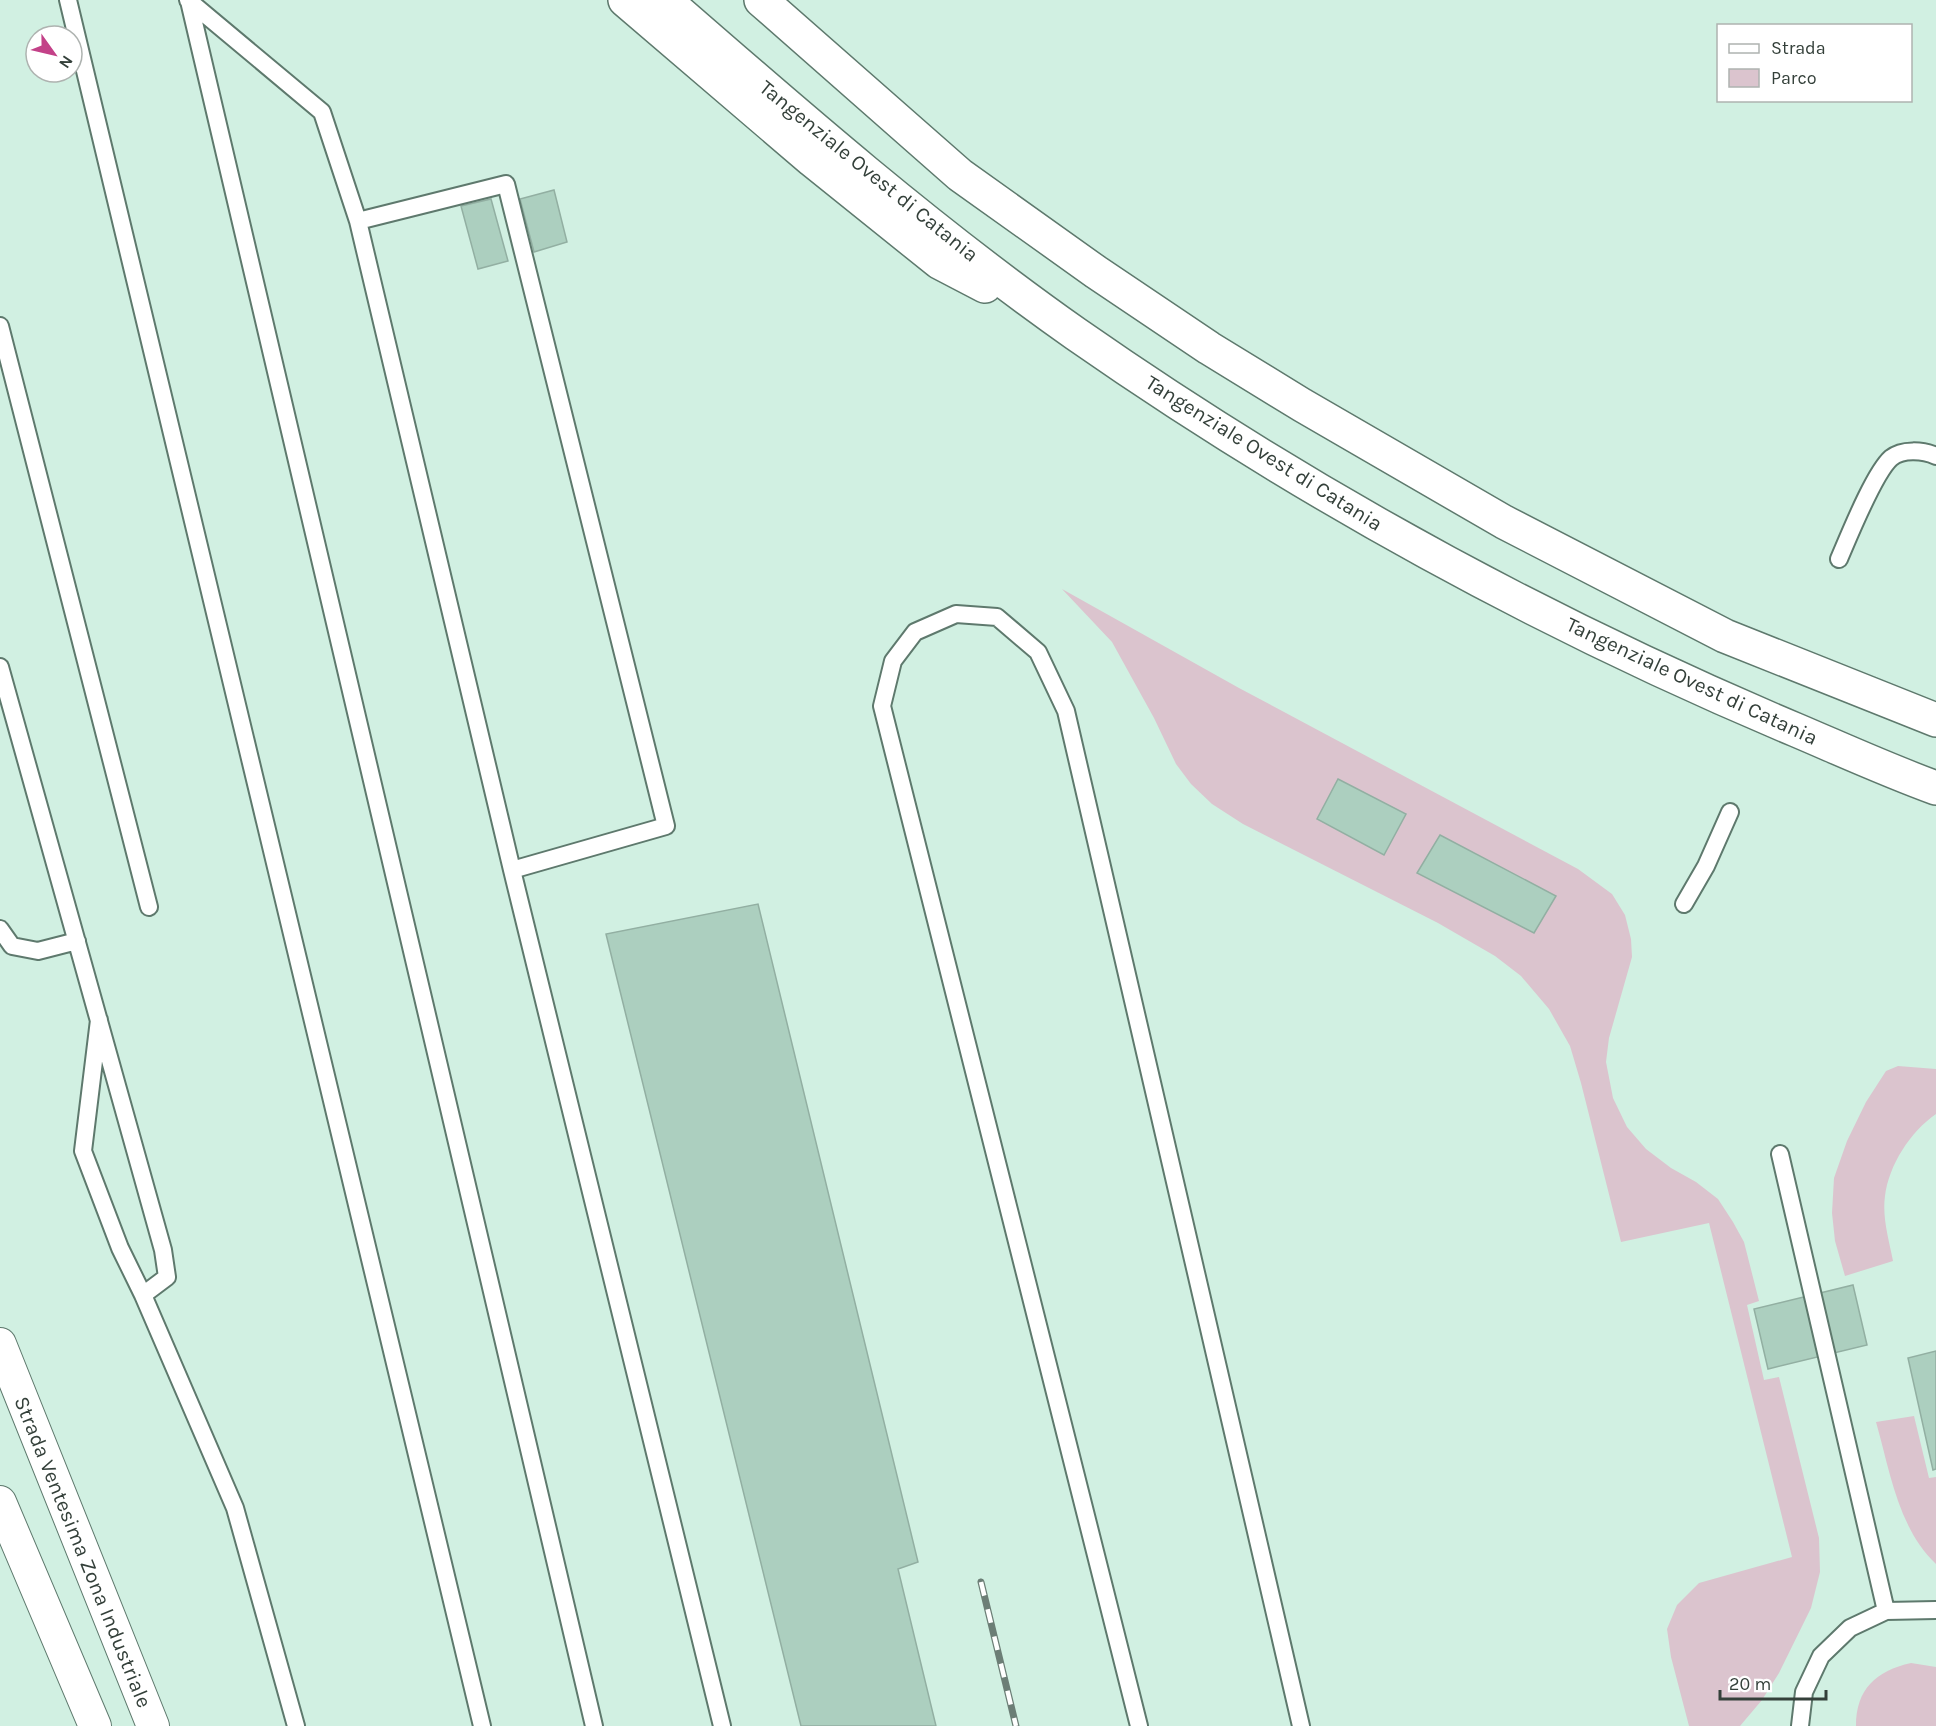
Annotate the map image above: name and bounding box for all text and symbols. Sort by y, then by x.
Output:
north arrow [24,24,84,84]
legend [1717,24,1912,102]
text: Strada [1771,37,1826,59]
text: N [55,52,77,72]
text: Parco [1771,67,1817,89]
street label: Tangenziale Ovest di Catania [755,75,983,267]
street label: Tangenziale Ovest di Catania [1141,370,1387,536]
street label: Tangenziale Ovest di Catania [1563,612,1821,750]
street label: Strada Ventesima Zona Industriale [9,1393,157,1711]
scale bar [1720,1663,1826,1701]
text: 20 m [1729,1673,1771,1695]

